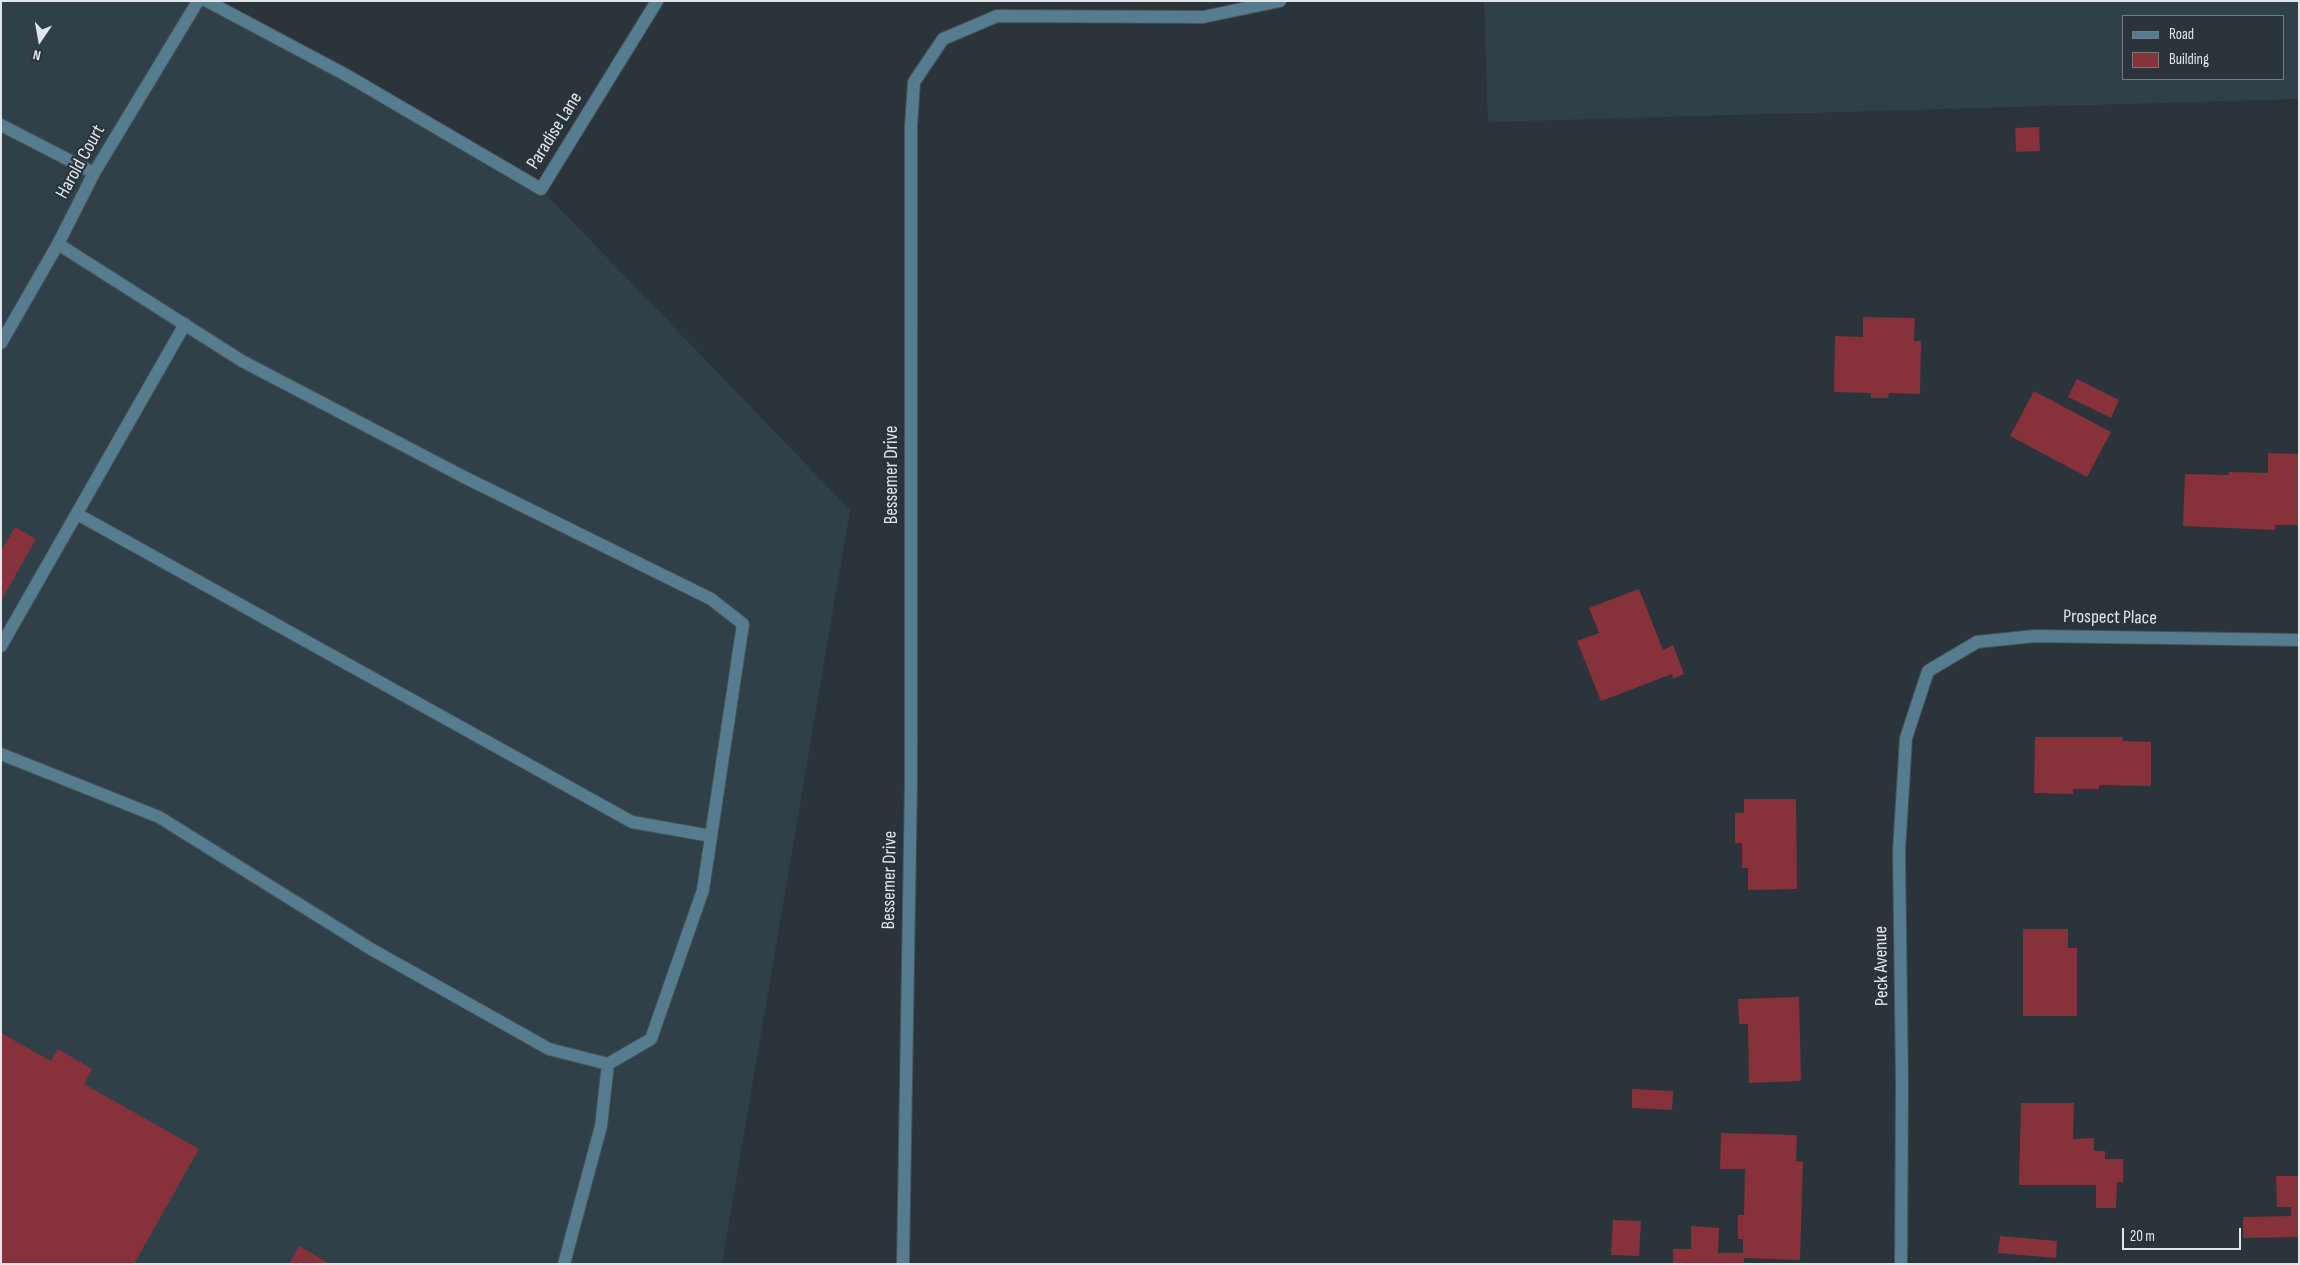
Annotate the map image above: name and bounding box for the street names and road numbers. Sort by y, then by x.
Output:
street label: Paradise Lane [522,88,588,174]
street label: Harold Court [51,121,111,203]
street label: Bessemer Drive [881,426,903,524]
street label: Prospect Place [2063,606,2157,630]
street label: Bessemer Drive [878,830,902,930]
street label: Peck Avenue [1870,926,1894,1006]

